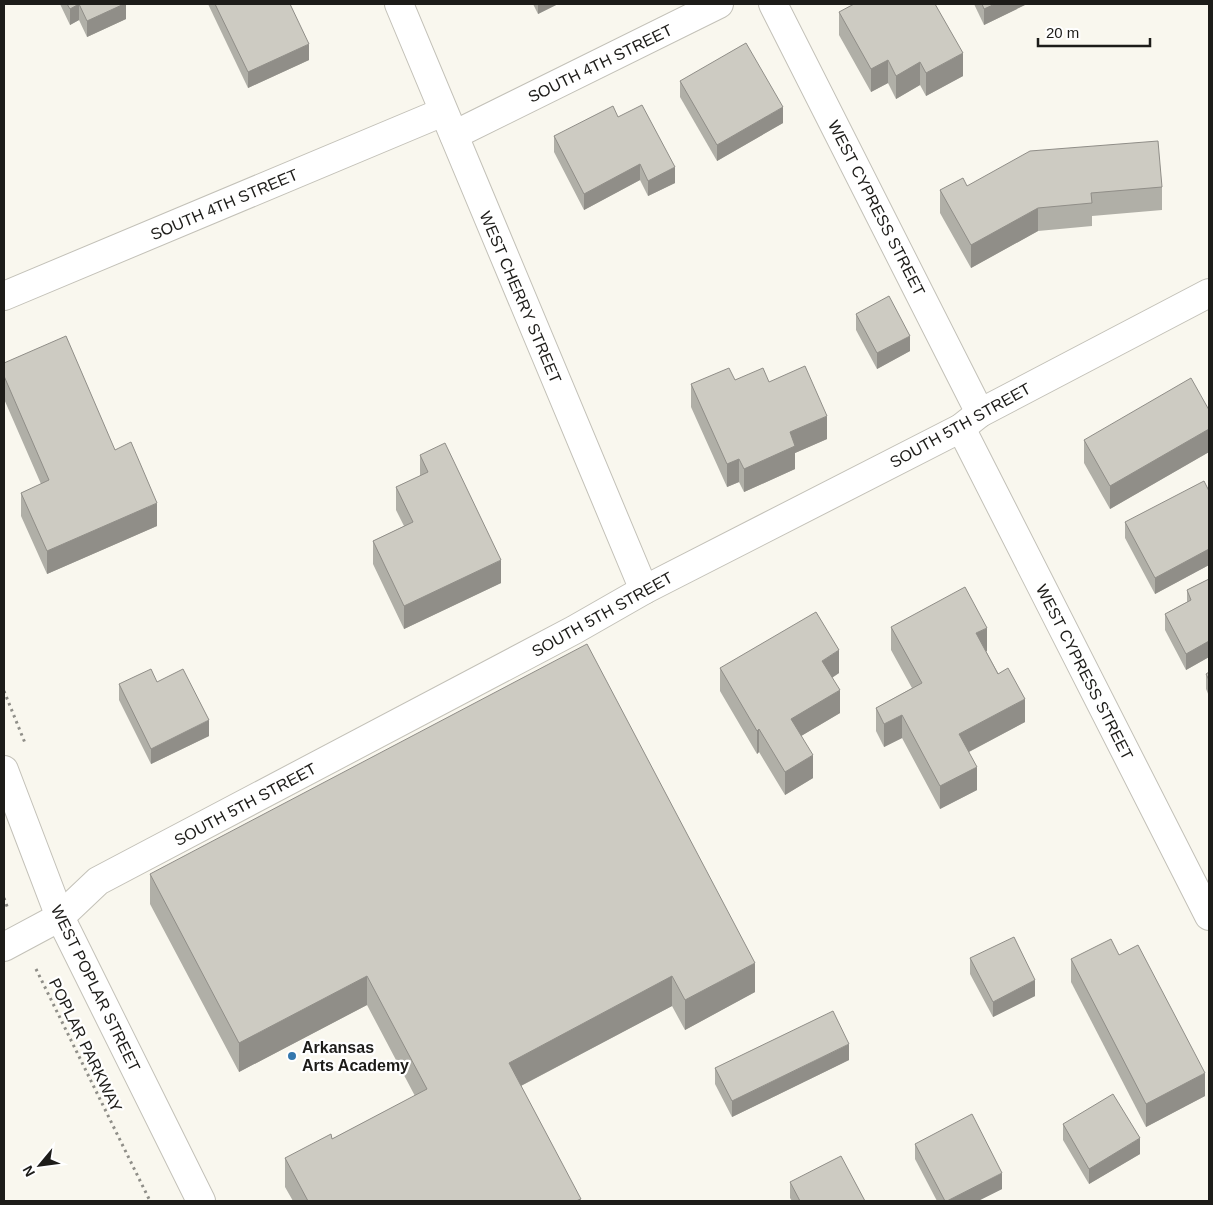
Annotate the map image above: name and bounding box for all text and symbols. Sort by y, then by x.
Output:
scale bar [1038,15,1150,47]
street label: SOUTH 4TH STREET [525,21,675,106]
text: 20 m [1046,24,1079,41]
street label: WEST CYPRESS STREET [825,118,928,299]
street label: SOUTH 4TH STREET [148,166,301,243]
street label: WEST CHERRY STREET [477,209,565,386]
street label: SOUTH 5TH STREET [887,380,1034,471]
street label: SOUTH 5TH STREET [529,569,676,660]
street label: WEST CYPRESS STREET [1033,582,1136,763]
street label: SOUTH 5TH STREET [171,760,319,849]
street label: WEST POPLAR STREET [48,902,143,1074]
street label: POPLAR PARKWAY [46,976,125,1115]
place label: Arkansas Arts Academy [302,1039,409,1074]
marker: Arkansas Arts Academy [286,1050,298,1062]
north arrow [15,1140,65,1190]
text: N [19,1163,38,1180]

